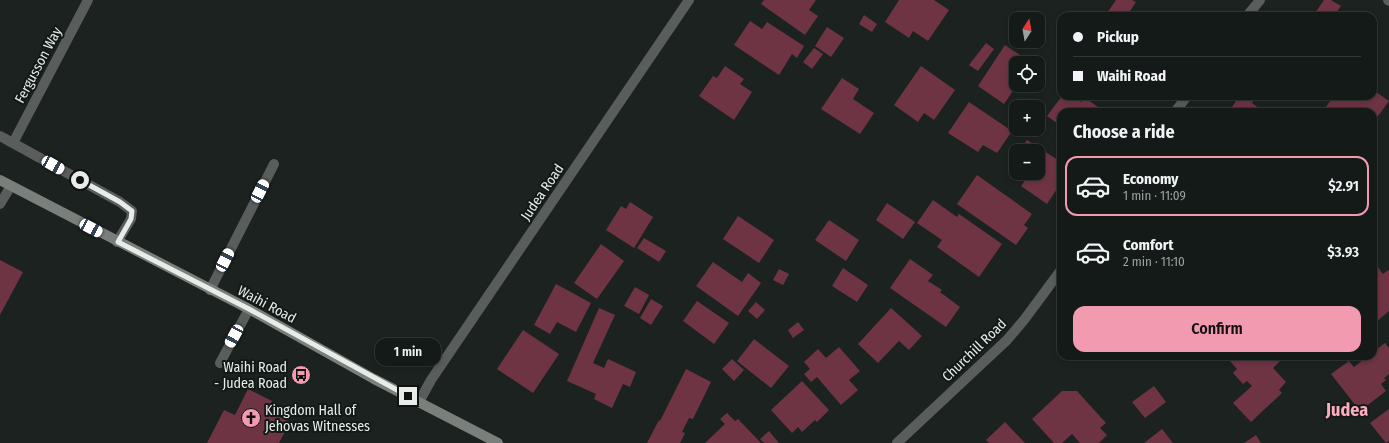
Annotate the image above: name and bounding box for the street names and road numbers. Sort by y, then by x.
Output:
street label: Fergusson Way [11,24,66,106]
street label: Judea Road [517,161,568,224]
street label: Waihi Road [235,282,299,327]
street label: Churchill Road [939,315,1010,385]

